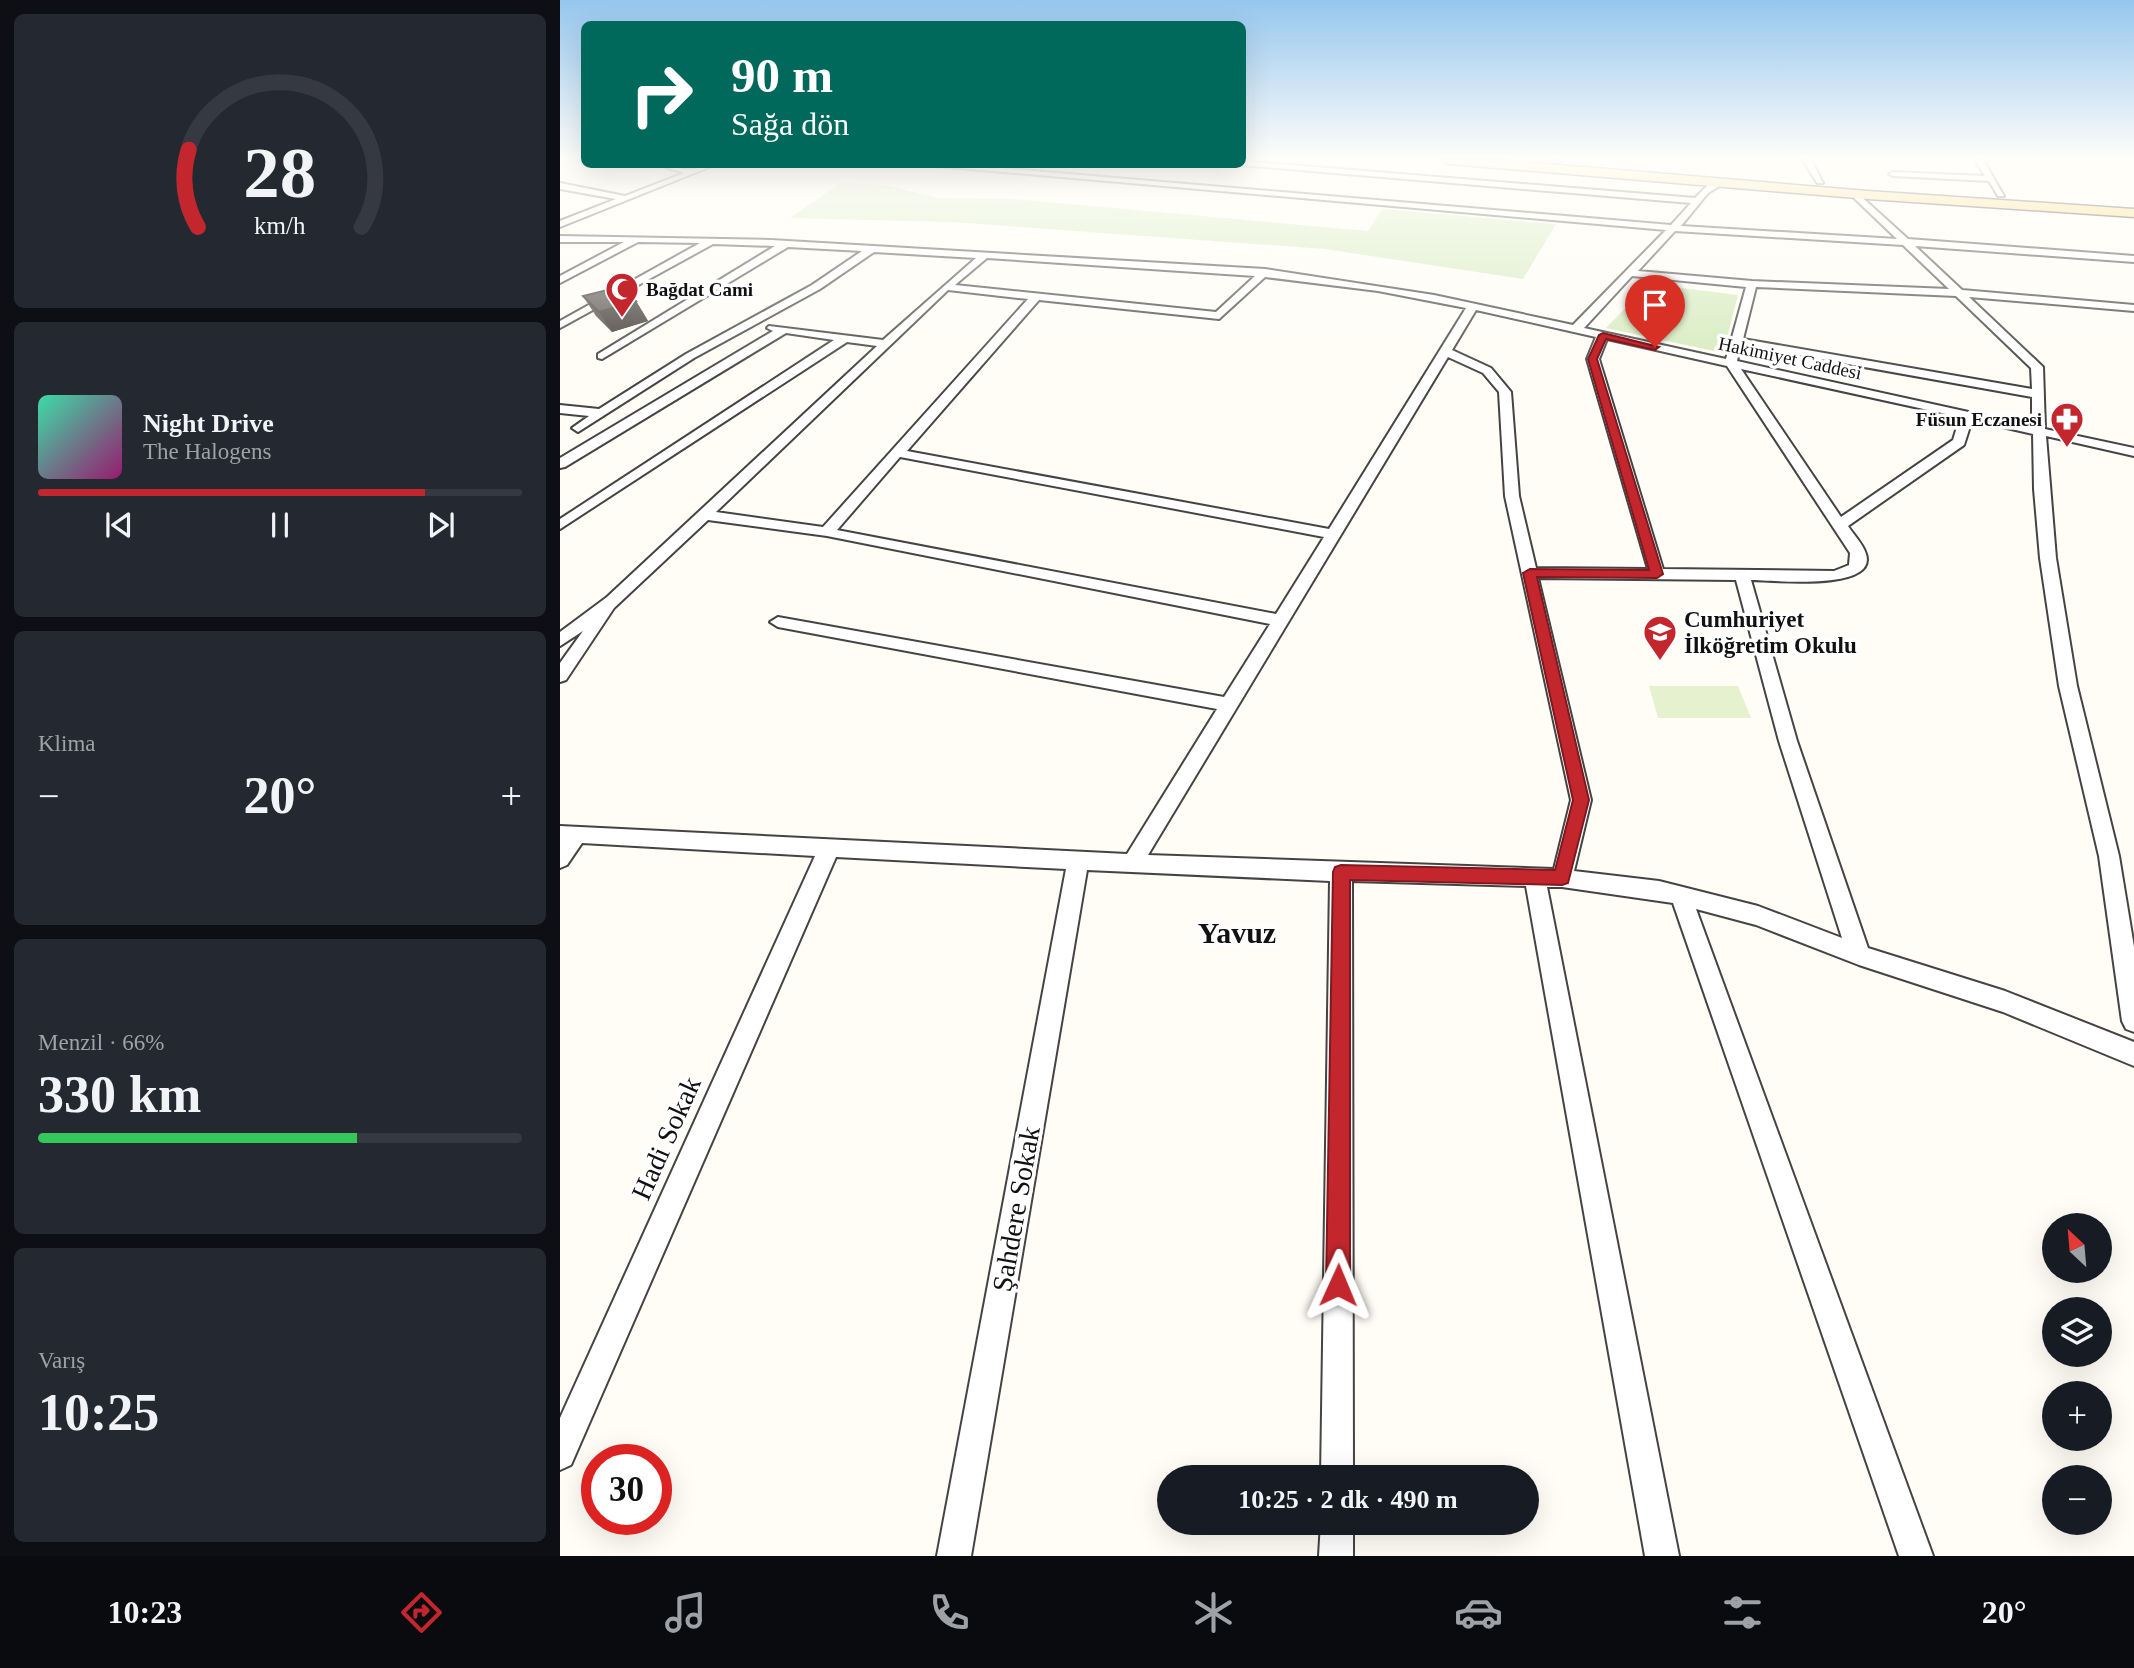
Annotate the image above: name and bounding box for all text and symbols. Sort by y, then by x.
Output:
text: 90 m [731,48,833,103]
icon: right [616,49,707,140]
text: Sağa dön [731,106,849,142]
text: 28 [244,133,316,214]
text: km/h [254,212,306,239]
mosque icon: Bağdat Cami [603,270,641,319]
pin [1625,275,1685,347]
place label: Bağdat Cami [646,279,753,300]
icon: arrive [1636,286,1674,324]
street label: Hakimiyet Caddesi [1716,333,1864,383]
pharmacy icon: Füsun Eczanesi [2048,400,2086,449]
text: Night Drive [143,409,274,438]
place label: Füsun Eczanesi [1916,409,2042,430]
text: The Halogens [143,439,271,464]
icon: previous [100,506,138,544]
icon: pause [261,506,299,544]
icon: next [422,506,460,544]
place label: Cumhuriyet İlköğretim Okulu [1684,607,1857,658]
school or university icon: Cumhuriyet İlköğretim Okulu [1641,613,1679,662]
text: Klima [38,731,96,756]
text: 20° [244,767,316,824]
text: − [38,775,59,817]
text: + [501,775,522,817]
district label: Yavuz [1198,916,1276,949]
text: Menzil · 66% [38,1030,164,1055]
text: 330 km [38,1066,201,1123]
street label: Hadi Sokak [625,1072,707,1204]
street label: Şahdere Sokak [986,1124,1046,1294]
north arrow [2042,1213,2112,1283]
map controls [2042,1213,2112,1535]
position arrow [1301,1248,1375,1322]
button: layers [2042,1297,2112,1367]
text: Varış [38,1348,85,1373]
button: + [2042,1381,2112,1451]
text: 10:25 [38,1384,159,1441]
speed limit sign: 30 [581,1444,672,1535]
button: − [2042,1465,2112,1535]
text: 10:25 · 2 dk · 490 m [1238,1485,1458,1514]
icon: directions [397,1588,446,1637]
icon: music [661,1588,710,1637]
icon: phone [925,1588,974,1637]
icon: climate [1189,1588,1238,1637]
icon: car [1454,1588,1503,1637]
icon: filters [1718,1588,1767,1637]
text: 10:23 [108,1594,182,1630]
text: 20° [1982,1594,2026,1630]

